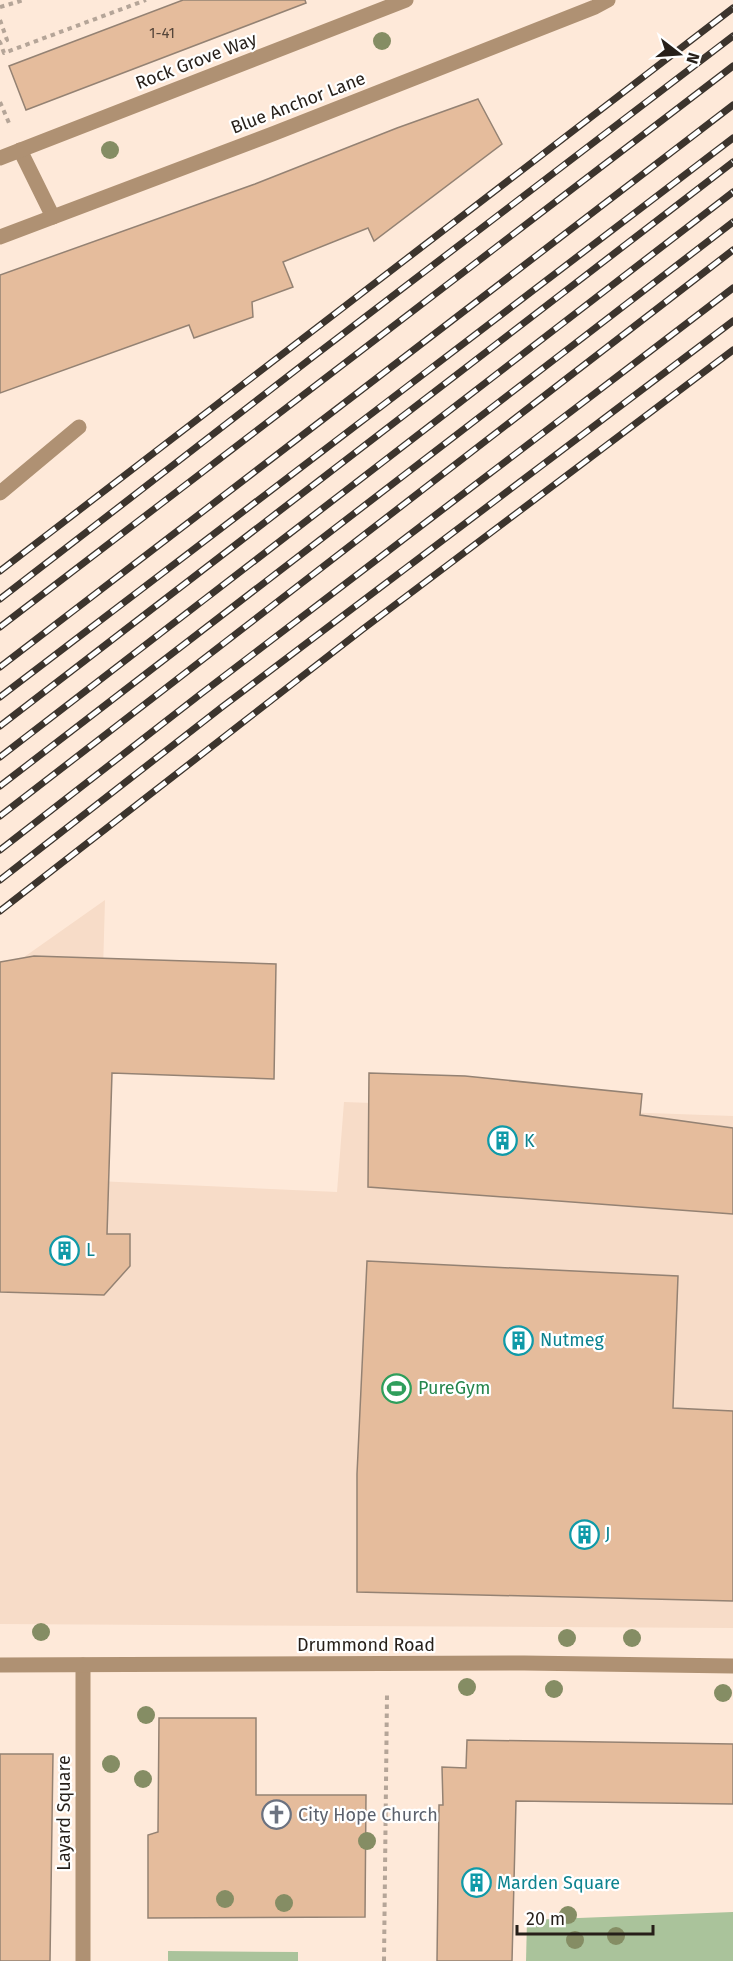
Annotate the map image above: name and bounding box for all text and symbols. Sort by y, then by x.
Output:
house number: 1-41 [149,24,175,42]
north arrow [649,24,709,84]
street label: Rock Grove Way [132,28,260,94]
text: N [682,50,704,66]
street label: Blue Anchor Lane [228,67,368,139]
building icon: K [487,1125,519,1157]
place label: K [524,1130,535,1152]
building icon: L [49,1234,81,1266]
place label: L [86,1239,95,1261]
building icon: Nutmeg [503,1324,535,1356]
place label: Nutmeg [540,1329,605,1351]
sports icon: PureGym [381,1372,413,1404]
place label: PureGym [418,1377,490,1399]
building icon: J [568,1518,600,1550]
place label: J [605,1523,611,1545]
street label: Drummond Road [297,1634,435,1656]
street label: Layard Square [53,1755,75,1871]
church icon: City Hope Church [261,1799,293,1831]
place label: City Hope Church [298,1804,438,1826]
building icon: Marden Square [460,1867,492,1899]
place label: Marden Square [497,1872,620,1894]
scale bar [517,1898,654,1936]
text: 20 m [526,1908,565,1930]

